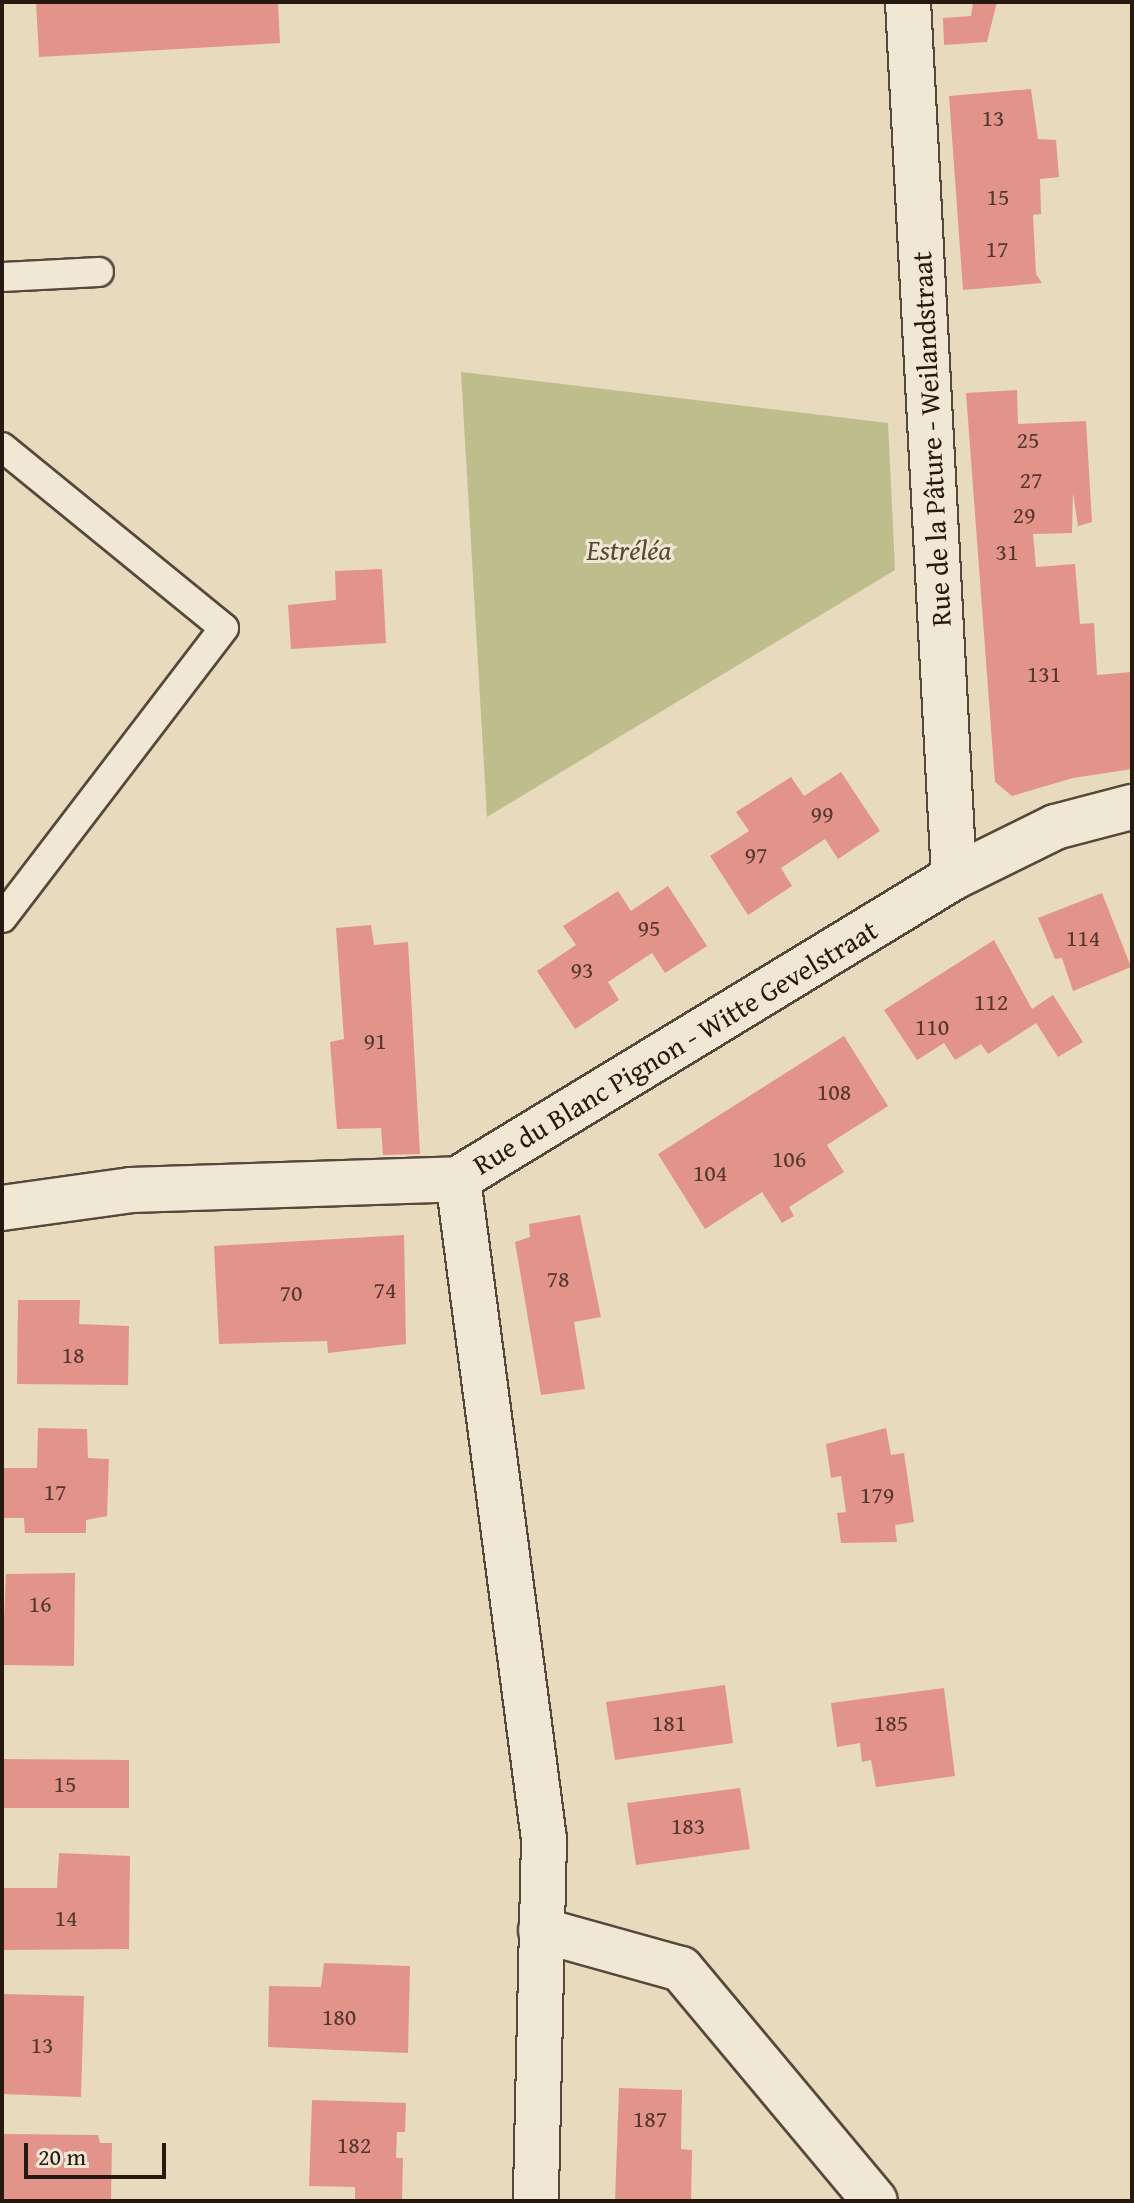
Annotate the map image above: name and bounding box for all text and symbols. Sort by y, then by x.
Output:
house number: 13 [981,104,1005,132]
house number: 15 [986,183,1010,211]
house number: 17 [985,235,1009,263]
street label: Rue de la Pâture - Weilandstraat [904,251,958,627]
house number: 25 [1016,426,1040,454]
house number: 27 [1019,466,1043,494]
house number: 29 [1012,501,1036,529]
park label: Estréléa [587,533,671,567]
house number: 31 [995,538,1019,566]
house number: 131 [1027,660,1061,688]
house number: 99 [810,800,834,828]
house number: 97 [744,841,768,869]
street label: Rue du Blanc Pignon - Witte Gevelstraat [467,913,883,1181]
house number: 95 [637,914,661,942]
house number: 114 [1066,924,1100,952]
house number: 93 [570,956,594,984]
house number: 112 [974,988,1008,1016]
house number: 110 [915,1013,949,1041]
house number: 91 [363,1027,387,1055]
house number: 108 [817,1078,851,1106]
house number: 106 [772,1145,806,1173]
house number: 104 [693,1159,727,1187]
house number: 78 [546,1265,570,1293]
house number: 74 [373,1276,397,1304]
house number: 70 [279,1279,303,1307]
house number: 18 [61,1341,85,1369]
house number: 17 [43,1478,67,1506]
house number: 179 [860,1481,894,1509]
house number: 16 [28,1590,52,1618]
house number: 181 [652,1709,686,1737]
house number: 185 [874,1709,908,1737]
house number: 15 [53,1770,77,1798]
house number: 183 [671,1812,705,1840]
house number: 14 [54,1904,78,1932]
house number: 180 [322,2003,356,2031]
house number: 13 [30,2031,54,2059]
house number: 187 [633,2105,667,2133]
scale bar [28,2127,170,2177]
house number: 182 [337,2131,371,2159]
text: 20 m [38,2139,86,2174]

